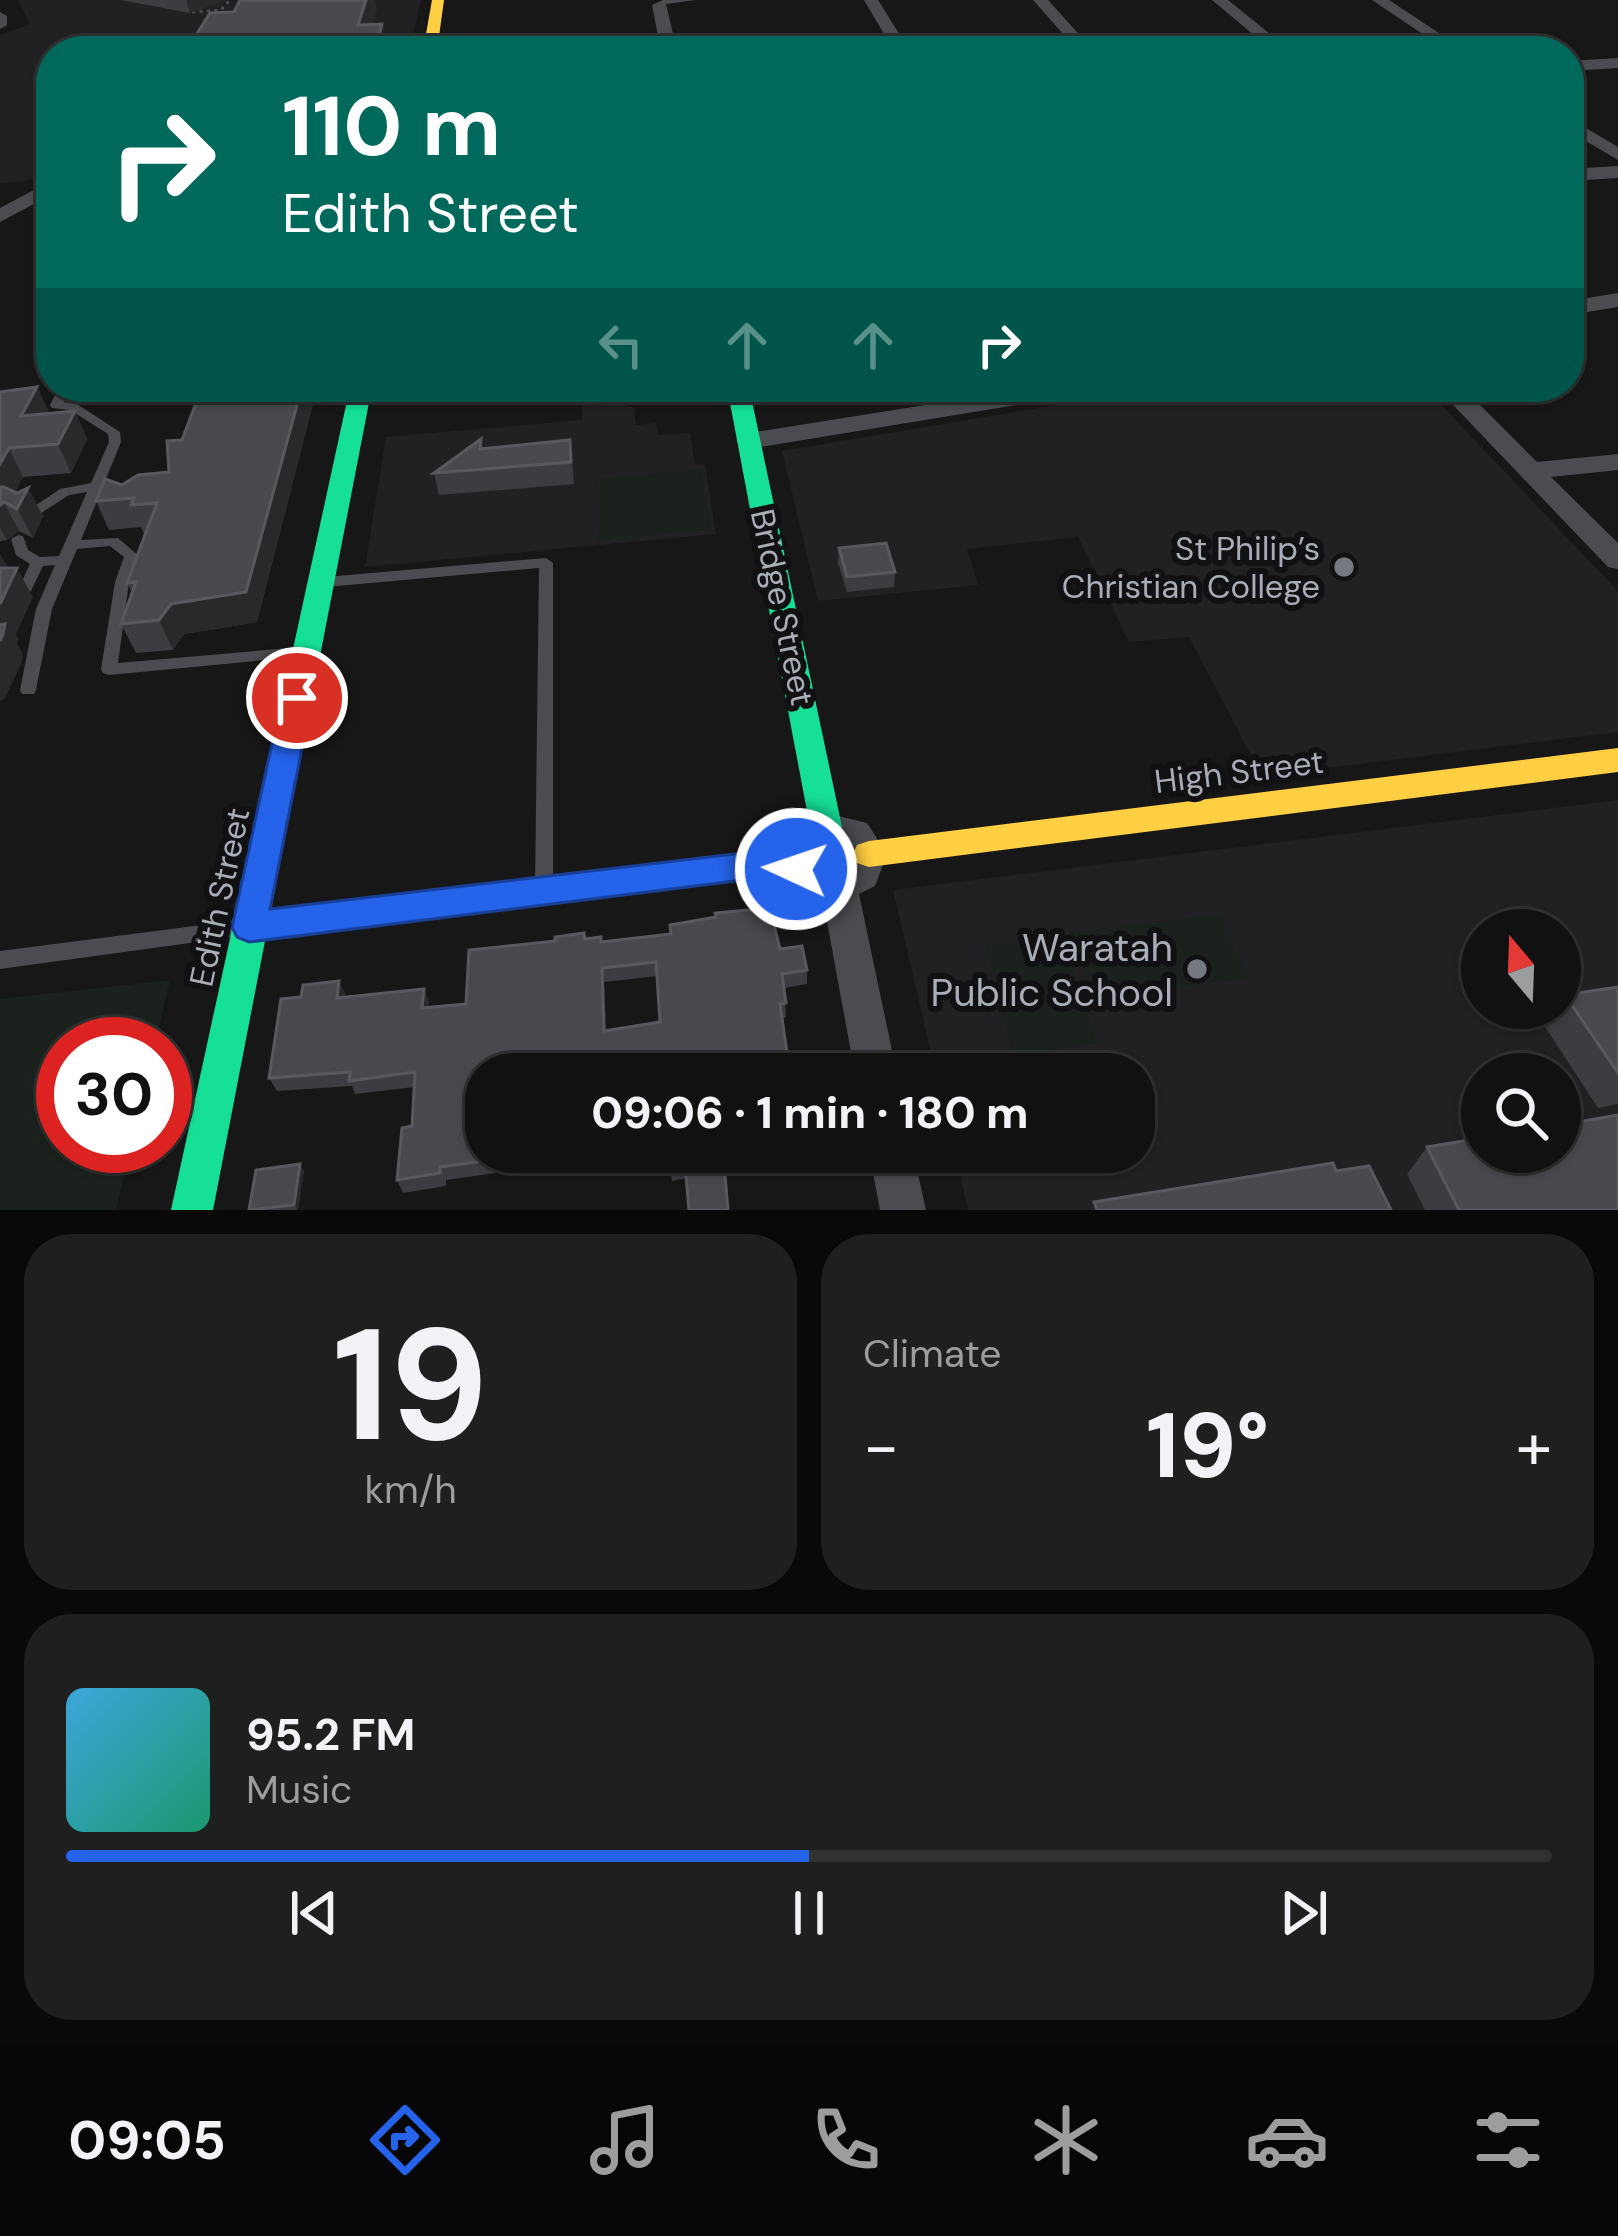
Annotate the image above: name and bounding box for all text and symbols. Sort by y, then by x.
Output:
text: 110 m [282,72,501,181]
icon: right [84,84,240,240]
text: Edith Street [282,178,579,249]
icon: left [588,312,654,378]
icon: ahead [714,312,780,378]
icon: ahead [840,312,906,378]
icon: right [966,312,1032,378]
street label: Bridge Street [741,505,824,709]
place label: St Philip’s Christian College [1062,527,1320,608]
marker: St Philip’s Christian College [1331,554,1357,580]
pin [246,647,348,749]
icon: arrive [264,665,330,731]
street label: High Street [1152,740,1326,803]
street label: Edith Street [180,804,259,990]
position arrow [733,806,859,932]
north arrow [1461,909,1581,1029]
map controls [1461,909,1581,1173]
place label: Waratah Public School [931,922,1173,1018]
marker: Waratah Public School [1184,956,1210,982]
speed limit sign: 30 [36,1017,192,1173]
button: search [1461,1053,1581,1173]
text: 09:06 · 1 min · 180 m [591,1083,1029,1142]
text: 19 [333,1284,488,1487]
text: Climate [863,1328,1001,1379]
text: 19° [1146,1388,1269,1505]
text: − [863,1404,899,1489]
text: + [1516,1404,1552,1489]
text: km/h [364,1464,457,1515]
text: 95.2 FM [246,1705,415,1764]
text: Music [246,1764,352,1815]
icon: previous [281,1880,347,1946]
icon: pause [776,1880,842,1946]
icon: next [1271,1880,1337,1946]
icon: directions [363,2098,447,2182]
icon: music [583,2098,667,2182]
icon: phone [804,2098,888,2182]
icon: climate [1024,2098,1108,2182]
icon: car [1245,2098,1329,2182]
icon: filters [1466,2098,1550,2182]
text: 09:05 [68,2105,226,2176]

